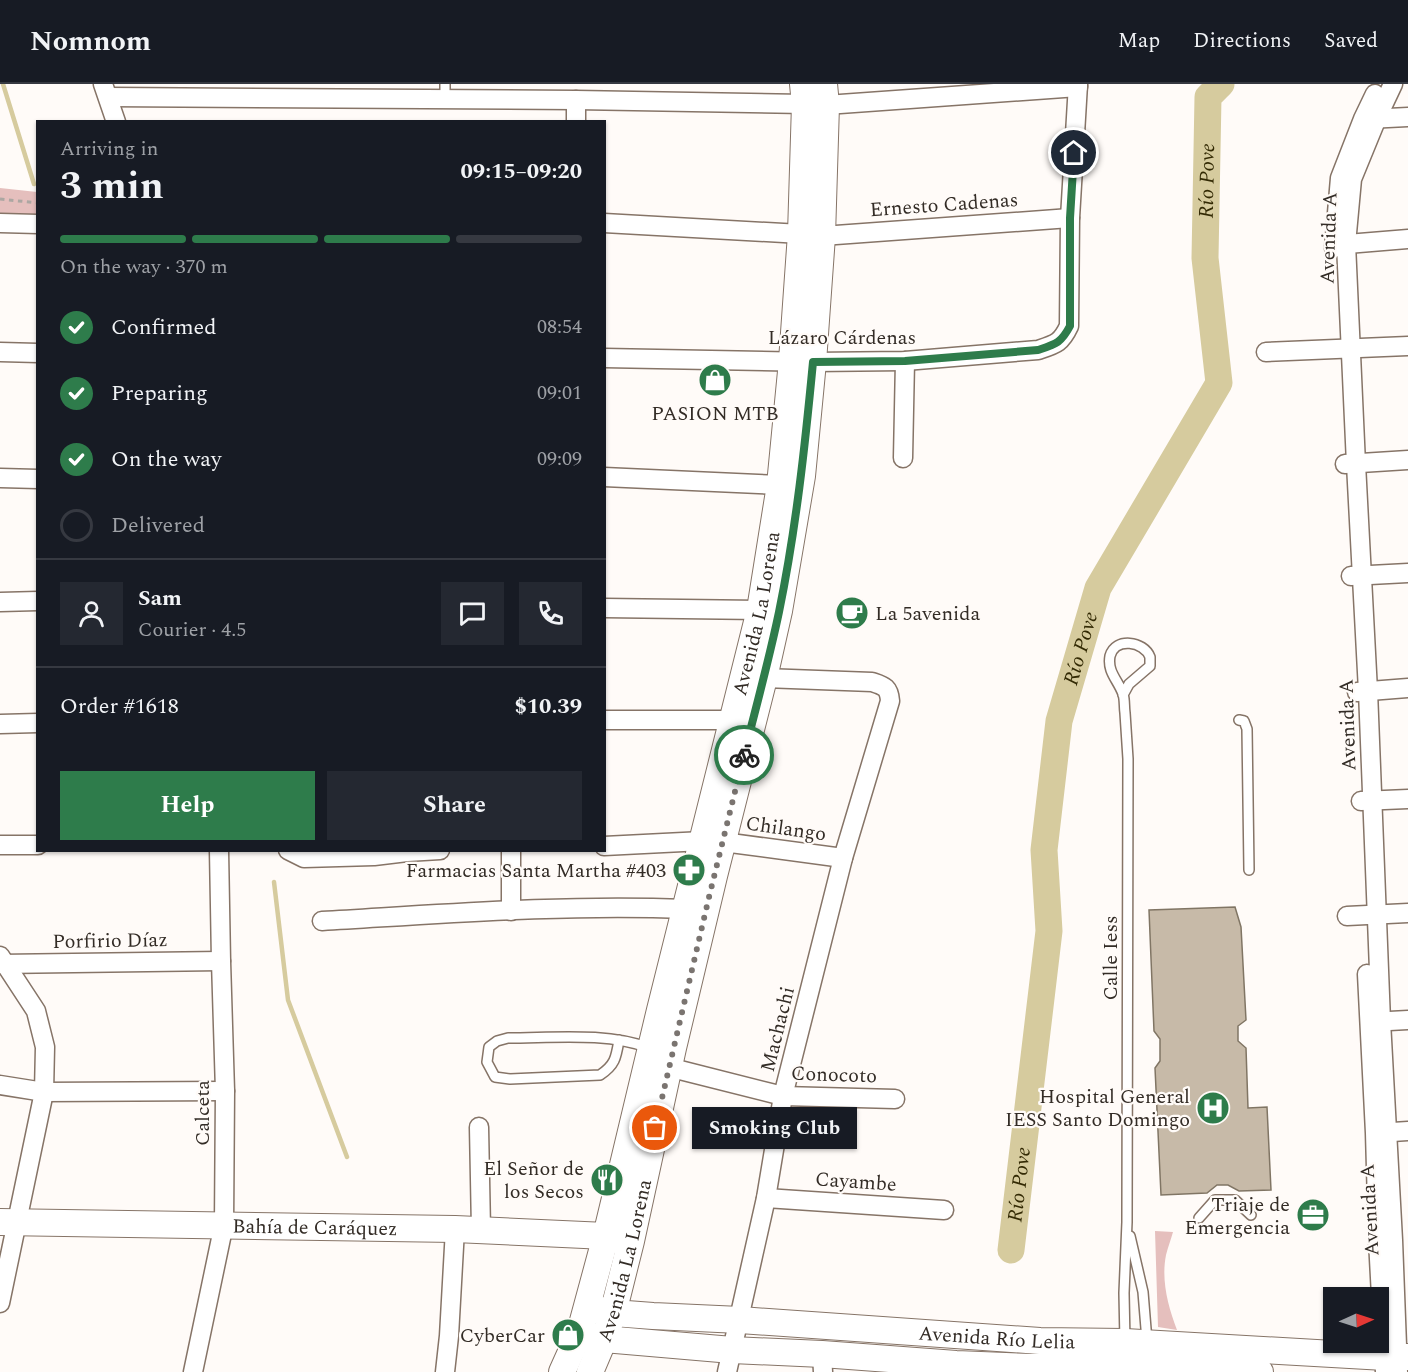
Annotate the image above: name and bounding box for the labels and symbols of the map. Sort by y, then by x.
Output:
pin [1048,127,1099,178]
water label: Río Pove [1191,143,1224,219]
street label: Ernesto Cadenas [869,185,1019,225]
street label: Avenida A [1312,191,1346,285]
street label: Lázaro Cárdenas [768,323,916,353]
shop icon: PASION MTB [697,362,733,398]
place label: PASION MTB [651,399,779,429]
street label: Avenida La Lorena [725,529,788,699]
cafe icon: La 5avenida [834,595,870,631]
place label: La 5avenida [875,599,980,629]
water label: Río Pove [1055,608,1107,689]
street label: Avenida A [1331,678,1365,772]
courier [714,725,774,785]
street label: Chilango [744,808,828,849]
pharmacy icon: Farmacias Santa Martha #403 [671,852,707,888]
place label: Farmacias Santa Martha #403 [406,856,666,886]
street label: Calle Iess [1096,915,1126,1001]
street label: Porfirio Díaz [52,925,168,957]
street label: Machachi [753,983,803,1075]
street label: Conocoto [790,1059,878,1091]
street label: Calceta [188,1080,218,1146]
place label: Hospital General IESS Santo Domingo [1005,1082,1190,1135]
hospital icon: Hospital General IESS Santo Domingo [1195,1090,1231,1126]
pin [629,1102,680,1153]
callout: Smoking Club [691,1107,856,1149]
water label: Río Pove [999,1145,1040,1224]
place label: El Señor de los Secos [483,1154,584,1207]
restaurant icon: El Señor de los Secos [589,1162,625,1198]
street label: Avenida A [1353,1163,1387,1257]
street label: Cayambe [814,1164,898,1200]
street label: Avenida La Lorena [590,1176,660,1347]
place label: Triaje de Emergencia [1184,1190,1290,1243]
office icon: Triaje de Emergencia [1295,1197,1331,1233]
street label: Bahía de Caráquez [232,1212,398,1244]
north arrow [1323,1287,1389,1353]
shop icon: CyberCar [550,1317,586,1353]
street label: Avenida Río Lelia [917,1319,1075,1357]
place label: CyberCar [460,1321,545,1351]

